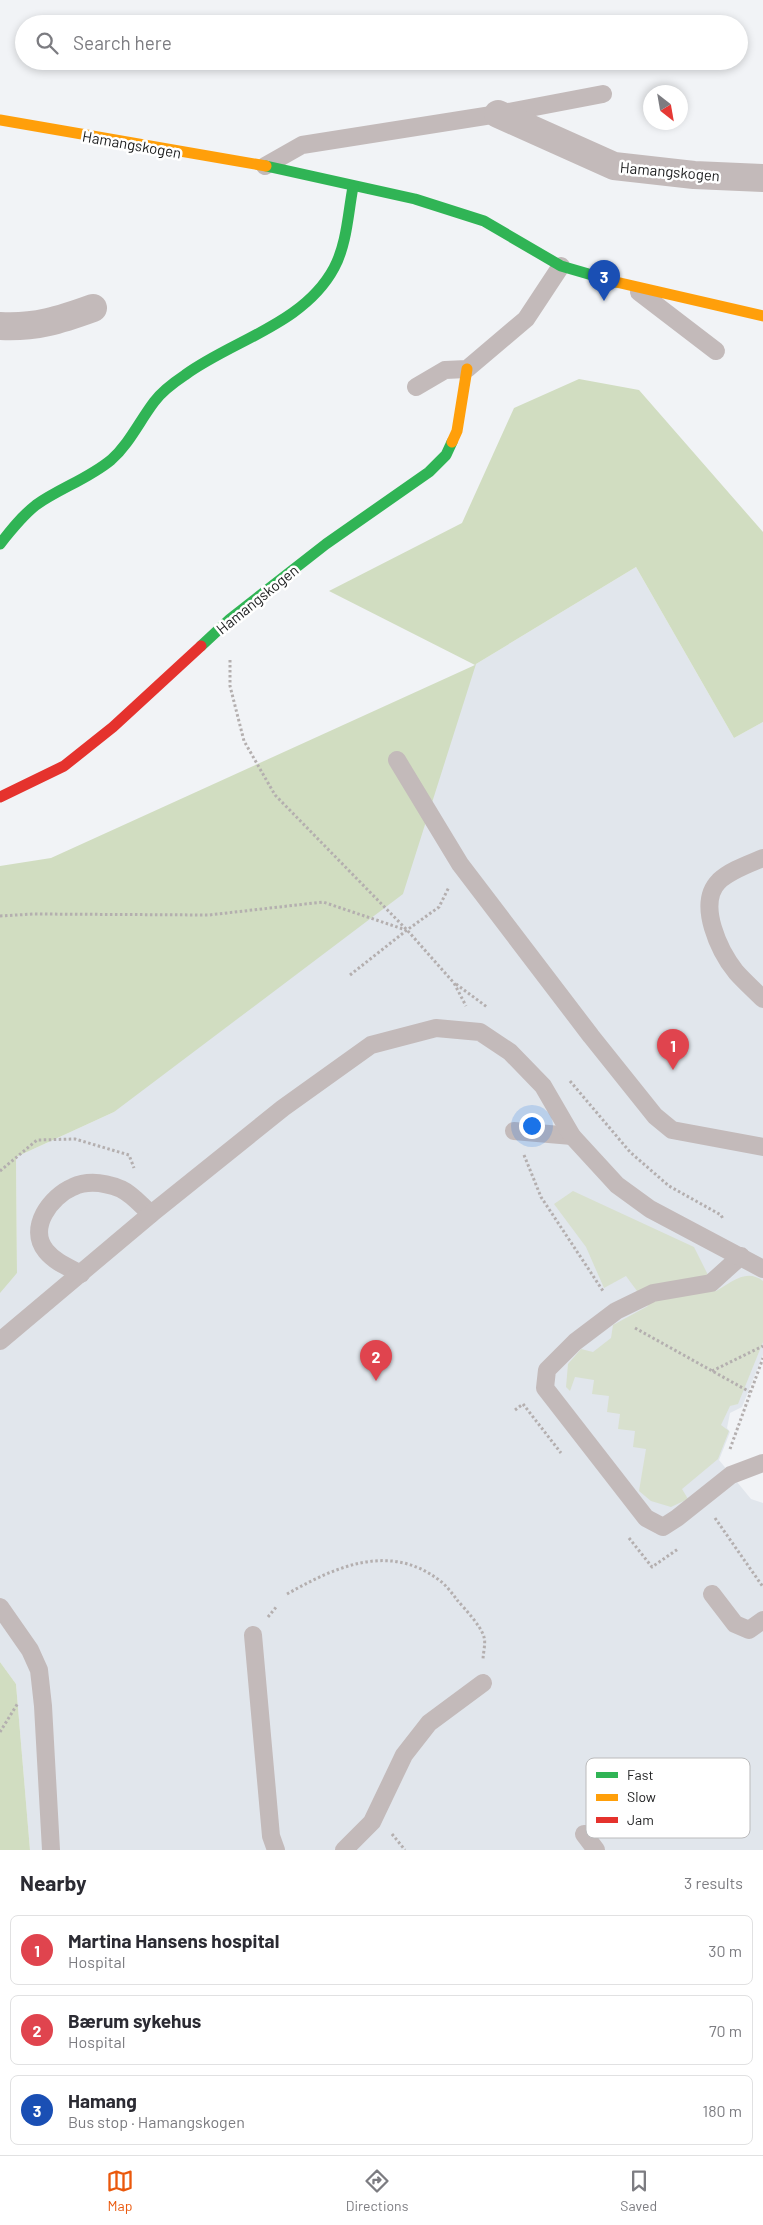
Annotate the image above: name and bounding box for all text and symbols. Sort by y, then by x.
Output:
search box [15,15,748,70]
icon: search [33,29,61,57]
text: Search here [73,31,172,54]
north arrow [643,85,688,130]
street label: Hamangskogen [81,126,183,162]
street label: Hamangskogen [619,158,721,184]
pin: 3 [588,260,620,301]
street label: Hamangskogen [212,560,302,638]
pin: 1 [657,1029,689,1070]
your location [519,1113,545,1139]
pin: 2 [360,1340,392,1381]
legend [586,1758,750,1838]
text: Fast [627,1766,653,1783]
text: Slow [627,1788,656,1805]
text: Jam [627,1811,654,1828]
text: Nearby [20,1870,86,1895]
text: 3 results [684,1873,743,1892]
text: Martina Hansens hospital [68,1929,279,1952]
text: 1 [34,1941,40,1960]
text: 30 m [708,1941,742,1960]
text: Hospital [68,1952,125,1971]
text: Bærum sykehus [68,2009,201,2032]
text: 2 [33,2021,41,2040]
text: 70 m [709,2021,742,2040]
text: Hospital [68,2032,125,2051]
text: Hamang [68,2089,137,2112]
text: 3 [33,2101,41,2120]
text: 180 m [703,2101,742,2120]
text: Bus stop · Hamangskogen [68,2112,245,2131]
tab: Map [106,2167,134,2214]
tab: Directions [346,2167,408,2214]
tab: Saved [620,2167,657,2214]

